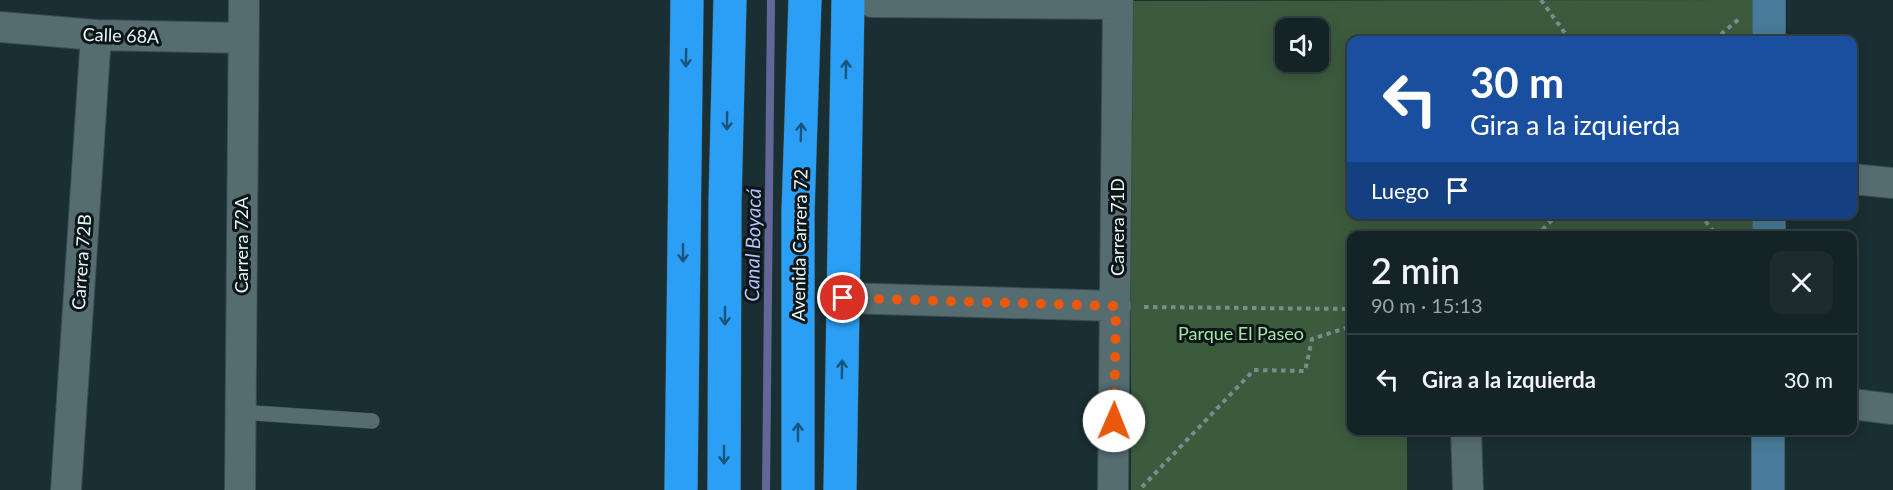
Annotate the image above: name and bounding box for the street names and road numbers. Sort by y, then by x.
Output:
street label: Calle 68A [82,23,160,47]
street label: Avenida Carrera 72 [787,169,811,321]
street label: Carrera 71D [1106,178,1128,276]
street label: Carrera 72A [230,196,252,293]
street label: Carrera 72B [67,213,95,311]

